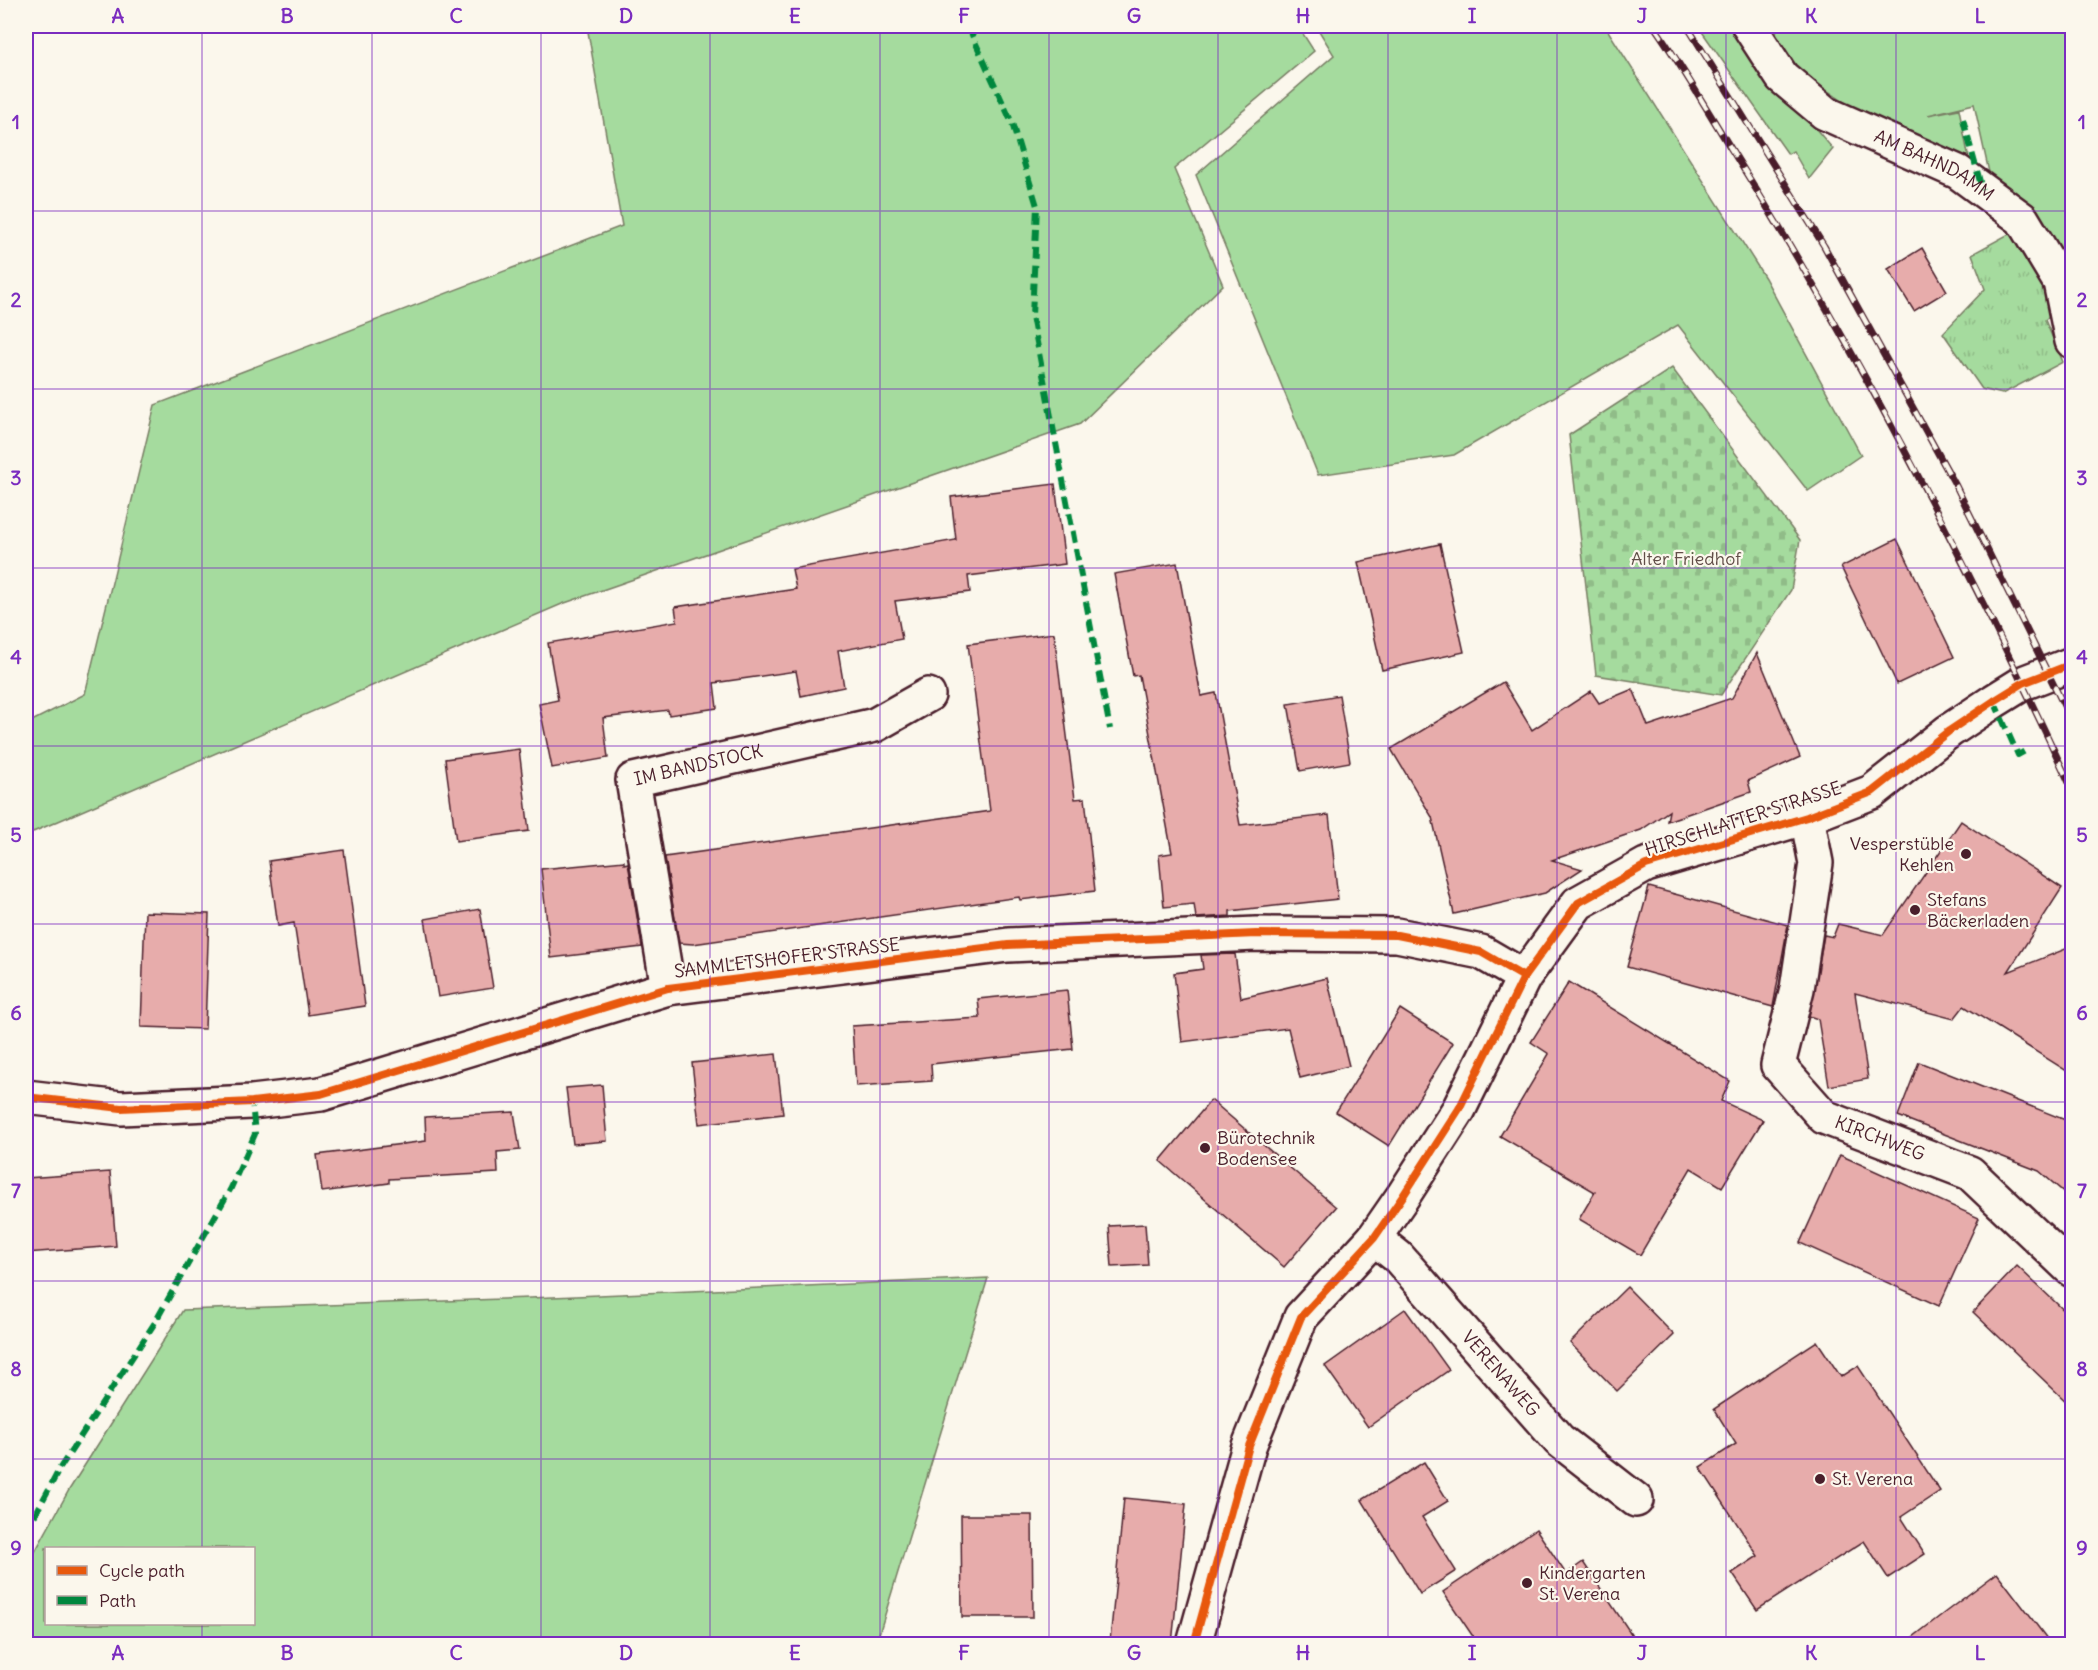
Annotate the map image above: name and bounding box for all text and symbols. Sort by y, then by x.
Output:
text: A [112,3,125,28]
text: B [280,3,294,28]
text: C [449,3,463,28]
text: D [619,3,633,28]
text: E [789,3,801,28]
text: F [958,3,970,28]
text: G [1127,3,1141,28]
text: H [1296,3,1310,28]
text: I [1468,3,1477,28]
text: J [1637,3,1648,28]
text: K [1805,3,1818,28]
text: L [1975,3,1986,28]
text: 1 [12,109,20,134]
text: 1 [2078,109,2086,134]
street label: AM BAHNDAMM [1871,124,1999,206]
text: 2 [11,287,22,312]
text: 2 [2077,287,2088,312]
text: 3 [10,465,22,490]
text: 3 [2076,465,2088,490]
park label: Alter Friedhof [1631,547,1742,570]
text: 4 [10,644,22,669]
text: 4 [2076,644,2088,669]
street label: IM BANDSTOCK [632,739,765,790]
street label: HIRSCHLATTER STRASSE [1642,776,1844,861]
text: 5 [10,822,22,847]
text: 5 [2076,822,2088,847]
place label: Vesperstüble Kehlen [1850,832,1954,876]
marker: Vesperstüble Kehlen [1959,847,1973,861]
place label: Stefans Bäckerladen [1927,888,2029,932]
marker: Stefans Bäckerladen [1908,903,1922,917]
street label: SAMMLETSHOFER STRASSE [673,932,901,983]
text: 6 [10,1000,22,1025]
text: 6 [2076,1000,2088,1025]
street label: KIRCHWEG [1832,1110,1928,1166]
place label: Bürotechnik Bodensee [1217,1126,1315,1170]
marker: Bürotechnik Bodensee [1198,1141,1212,1155]
text: 7 [11,1178,21,1203]
text: 7 [2077,1178,2087,1203]
street label: VERENAWEG [1457,1326,1545,1421]
text: 8 [10,1356,22,1381]
text: 8 [2076,1356,2088,1381]
place label: St. Verena [1832,1467,1913,1490]
marker: St. Verena [1813,1472,1827,1486]
text: 9 [10,1535,22,1560]
text: 9 [2076,1535,2088,1560]
legend [45,1547,255,1625]
text: Cycle path [99,1559,185,1582]
place label: Kindergarten St. Verena [1539,1561,1646,1605]
marker: Kindergarten St. Verena [1520,1576,1534,1590]
text: Path [99,1589,136,1612]
text: A [112,1640,125,1665]
text: B [280,1640,294,1665]
text: C [449,1640,463,1665]
text: D [619,1640,633,1665]
text: E [789,1640,801,1665]
text: F [958,1640,970,1665]
text: G [1127,1640,1141,1665]
text: H [1296,1640,1310,1665]
text: I [1468,1640,1477,1665]
text: J [1637,1640,1648,1665]
text: K [1805,1640,1818,1665]
text: L [1975,1640,1986,1665]

